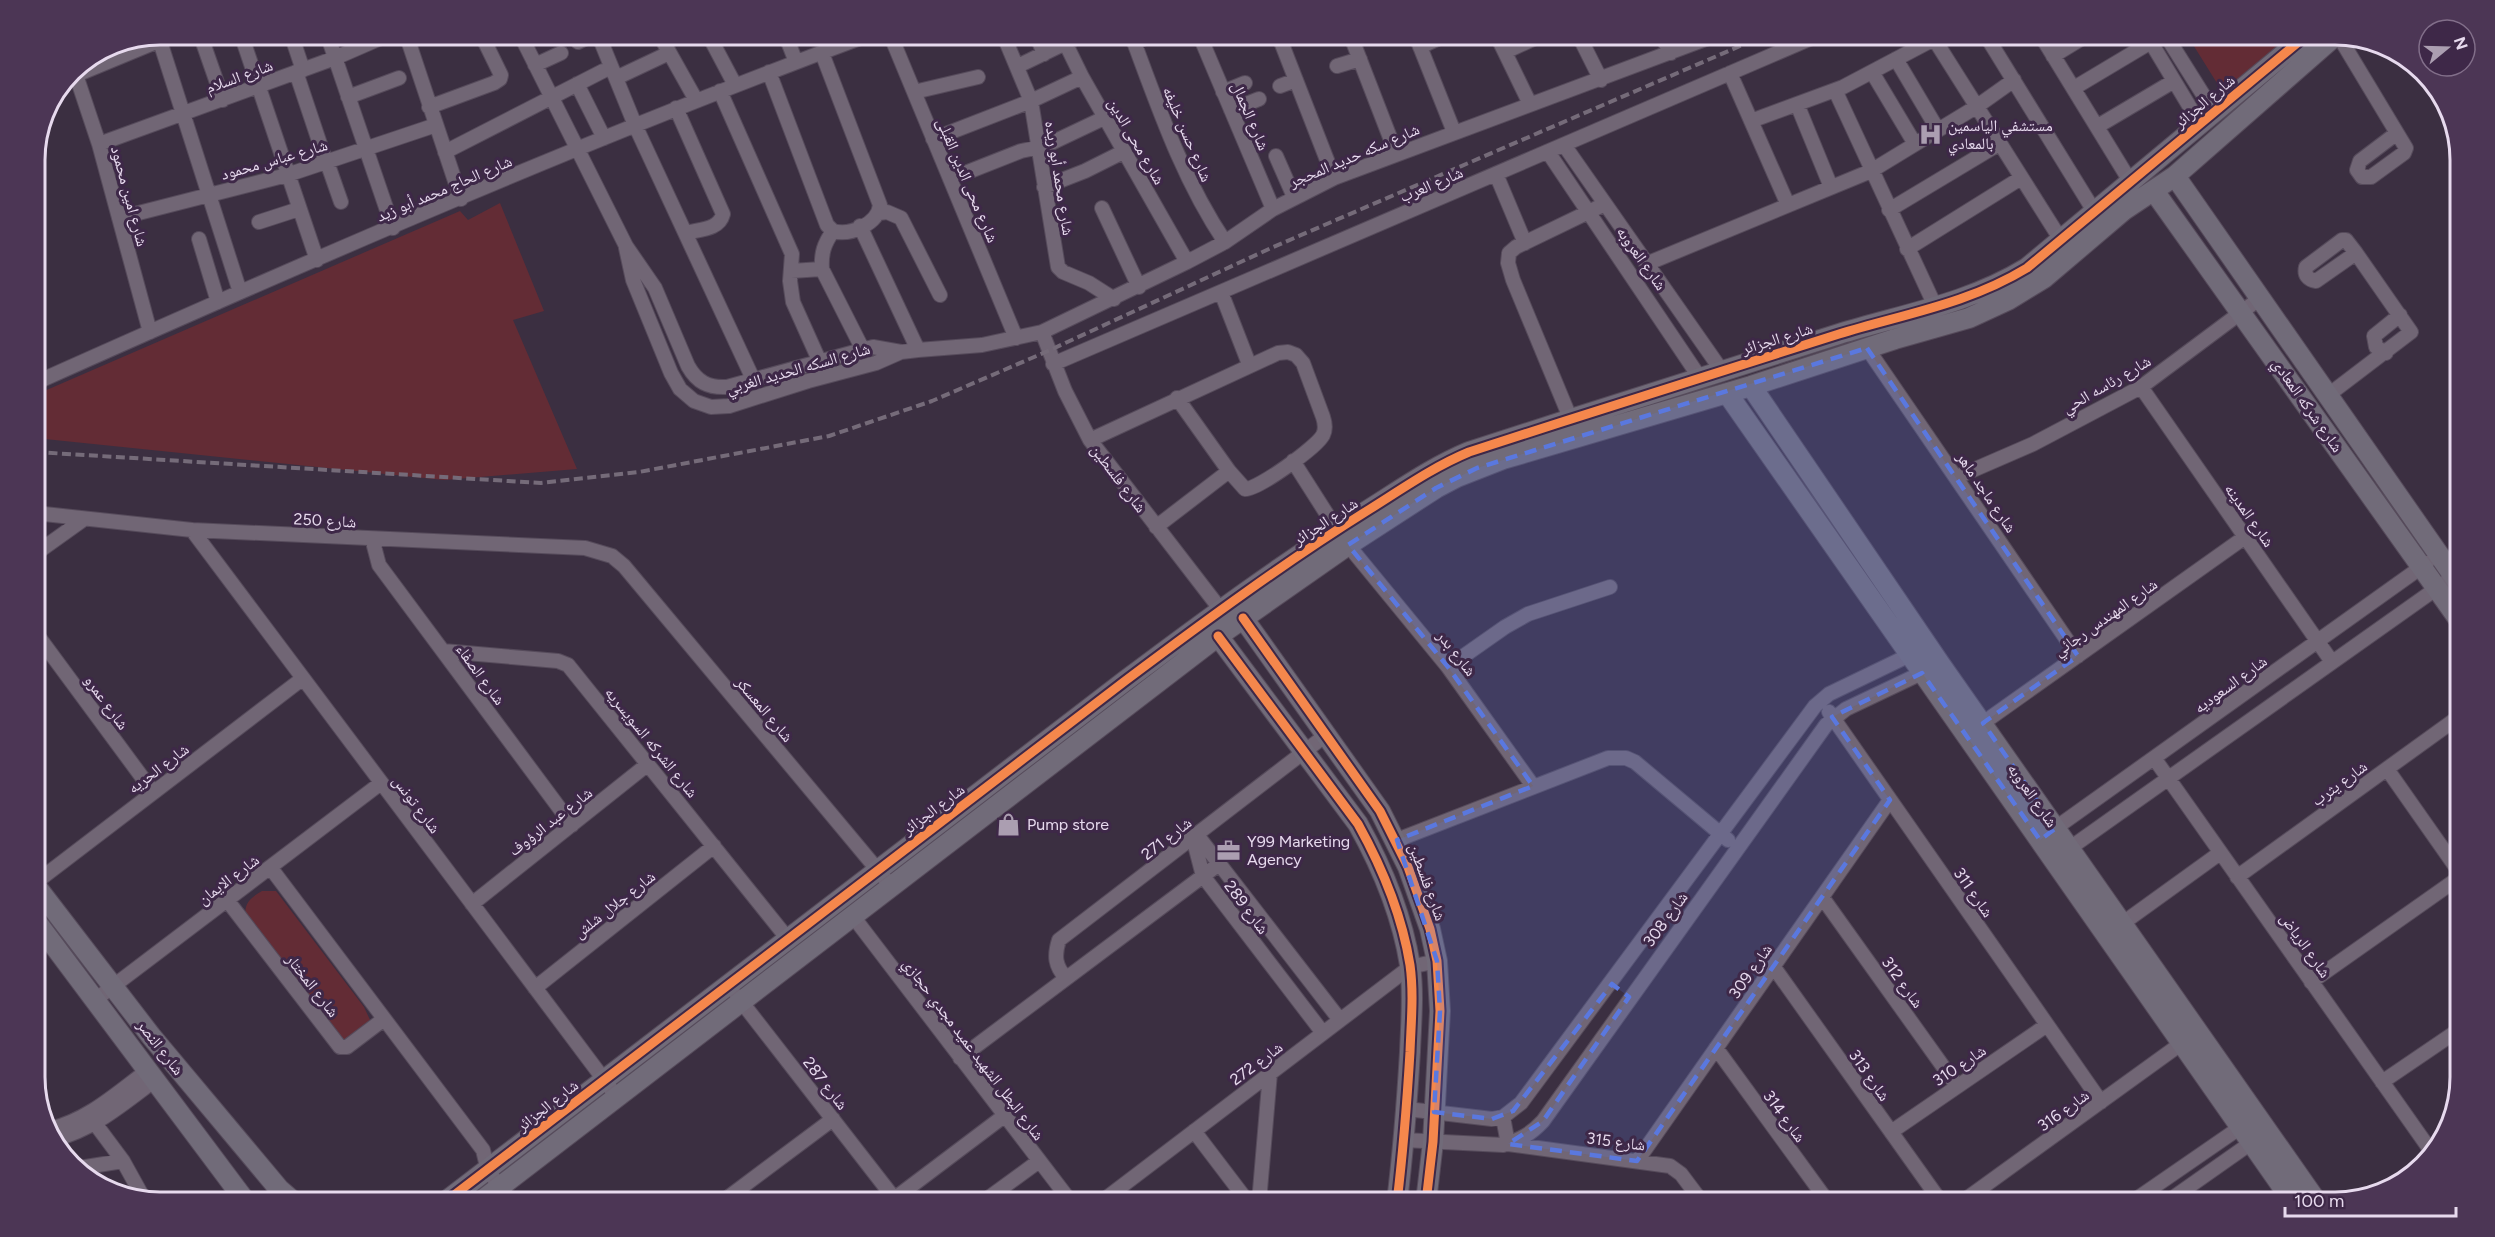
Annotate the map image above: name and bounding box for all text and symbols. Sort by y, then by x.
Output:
north arrow [2417,18,2477,78]
text: N [2450,34,2472,52]
street label: شارع السلام [203,56,276,98]
street label: شارع الجزائر [2169,71,2239,134]
street label: شارع الجمال [1227,79,1273,154]
street label: شارع حسن خليفه [1158,84,1216,185]
street label: شارع محى الدين [1103,95,1169,188]
street label: شارع محى الدين القبلى [932,115,1002,246]
place label: مستشفي الياسمين بالمعادي [1948,116,2053,156]
street label: شارع محمد أبو ريده [1040,119,1078,237]
street label: شارع سكه حديد المحجر [1285,119,1423,193]
hospital icon: مستشفي الياسمين بالمعادي [1917,121,1943,147]
street label: شارع عباس محمود [219,135,330,185]
street label: شارع امين محمود [106,144,152,249]
street label: شارع الحاج محمد أبو زيد [374,151,515,227]
street label: شارع العرب [1397,163,1466,207]
street label: شارع العروبه [1612,223,1671,295]
street label: شارع الجزائر [1738,319,1815,360]
street label: شارع السكه الحديد الغربي [724,339,873,401]
street label: شارع رئاسه الحي [2058,351,2156,420]
street label: شارع شركه المعادي [2266,355,2347,458]
street label: شارع فلسطين [1086,440,1151,517]
street label: شارع ماجد ماهر [1951,447,2021,537]
street label: شارع المدينه [2220,480,2278,551]
street label: شارع الجزائر [1288,493,1362,551]
street label: شارع 250 [293,509,357,533]
street label: شارع المهندس رجائي [2050,575,2163,663]
street label: شارع بدر [1432,626,1480,680]
street label: شارع الصفاء [451,640,509,709]
street label: شارع السعوديه [2190,652,2271,718]
street label: شارع عمرو [80,671,133,734]
street label: شارع المعسكر [730,672,797,746]
street label: شارع الشركه السويسريه [600,683,702,802]
street label: شارع الحريه [124,739,193,798]
street label: شارع يثرب [2308,757,2372,811]
street label: شارع العروبه [2003,760,2062,832]
street label: شارع تونس [388,771,445,838]
street label: شارع الجزائر [897,780,969,840]
street label: شارع عبد الرؤوف [505,783,597,861]
shop icon: Pump store [996,811,1022,837]
street label: شارع 271 [1137,813,1196,865]
place label: Pump store [1027,815,1109,834]
place label: Y99 Marketing Agency [1247,832,1350,869]
office icon: Y99 Marketing Agency [1216,837,1242,863]
street label: شارع فلسطين [1404,841,1450,924]
street label: شارع الايمان [194,850,263,909]
street label: شارع 311 [1949,864,1998,921]
street label: شارع جلال شلش [570,867,660,943]
street label: شارع 289 [1219,877,1273,938]
street label: شارع 308 [1639,888,1692,951]
street label: شارع الرياض [2275,909,2335,982]
street label: شارع 309 [1725,940,1777,1003]
street label: شارع المختار [281,949,343,1021]
street label: شارع 312 [1877,953,1928,1012]
street label: شارع البطل الشهيد عميد مجدي حجازي [896,954,1048,1146]
street label: شارع النصر [132,1015,188,1079]
street label: شارع 272 [1226,1037,1287,1090]
street label: شارع 310 [1929,1041,1990,1091]
street label: شارع 313 [1844,1046,1894,1105]
street label: شارع 287 [798,1053,852,1114]
street label: شارع الجزائر [512,1075,583,1137]
street label: شارع 316 [2034,1085,2093,1136]
street label: شارع 314 [1759,1087,1810,1147]
street label: شارع 315 [1585,1128,1646,1156]
scale bar [2285,1180,2456,1218]
text: 100 m [2294,1190,2344,1212]

